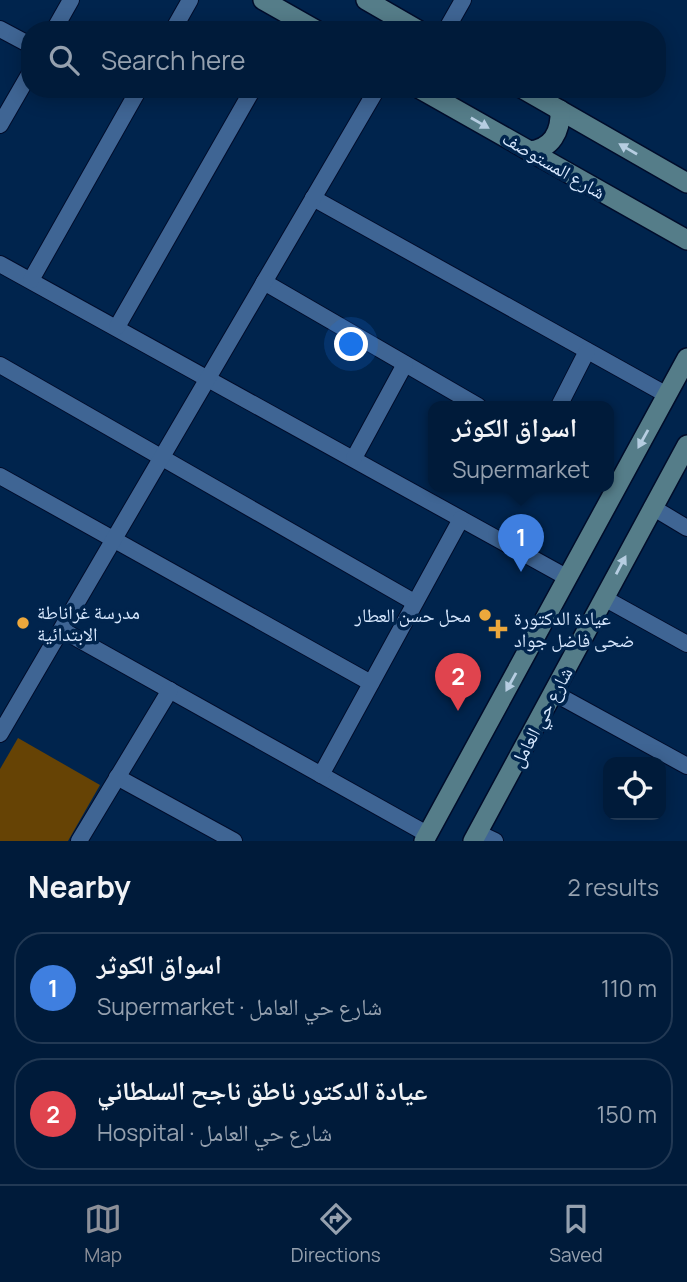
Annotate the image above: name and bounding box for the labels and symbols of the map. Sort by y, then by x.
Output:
one-way arrow [470,117,489,129]
street label: شارع المستوصف [498,125,610,205]
one-way arrow [618,143,637,155]
your location [334,327,368,361]
one-way arrow [637,429,649,449]
pin: 1 [498,514,544,572]
one-way arrow [615,555,627,575]
place label: مدرسة غراناطة الابتدائية [37,599,140,647]
place label: محل حسن العطار [354,602,471,628]
place label: عيادة الدكتورة ضحى فاضل جواد [514,605,635,653]
marker: محل حسن العطار [477,607,493,623]
marker: مدرسة غراناطة الابتدائية [15,615,31,631]
marker: عيادة الدكتورة ضحى فاضل جواد [488,619,508,639]
pin: 2 [435,653,481,711]
street label: شارع حي العامل [504,662,581,773]
one-way arrow [505,672,517,692]

